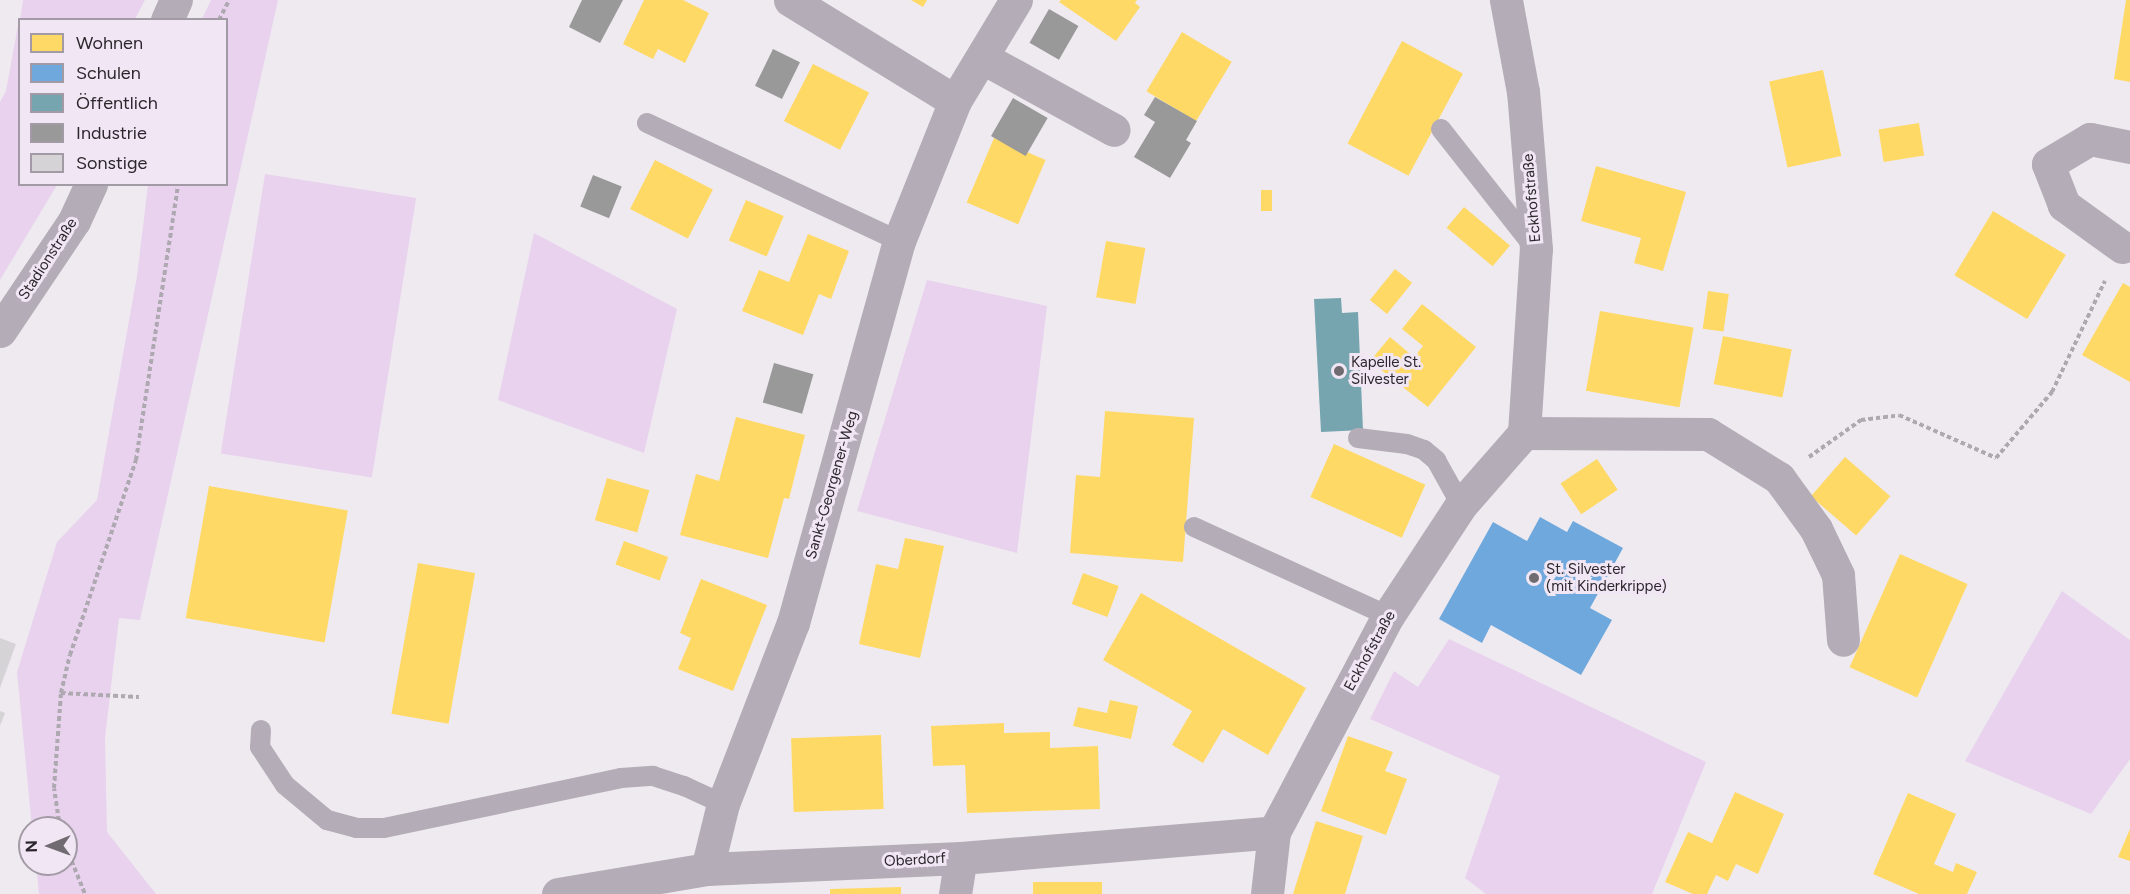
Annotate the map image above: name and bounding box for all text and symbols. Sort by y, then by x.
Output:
legend [18,18,228,186]
text: Wohnen [76,32,143,54]
text: Schulen [76,62,141,84]
text: Öffentlich [76,92,158,114]
text: Industrie [76,122,147,144]
text: Sonstige [76,152,147,174]
street label: Eckhofstraße [1519,153,1545,243]
street label: Stadionstraße [15,215,81,303]
place label: Kapelle St. Silvester [1351,353,1421,388]
marker: Kapelle St. Silvester [1332,364,1346,378]
street label: Sankt-Georgener-Weg [802,409,862,561]
place label: St. Silvester (mit Kinderkrippe) [1546,560,1667,595]
marker: St. Silvester (mit Kinderkrippe) [1527,571,1541,585]
street label: Eckhofstraße [1341,608,1399,694]
north arrow [18,816,78,876]
text: N [22,840,41,853]
street label: Oberdorf [884,849,946,871]

